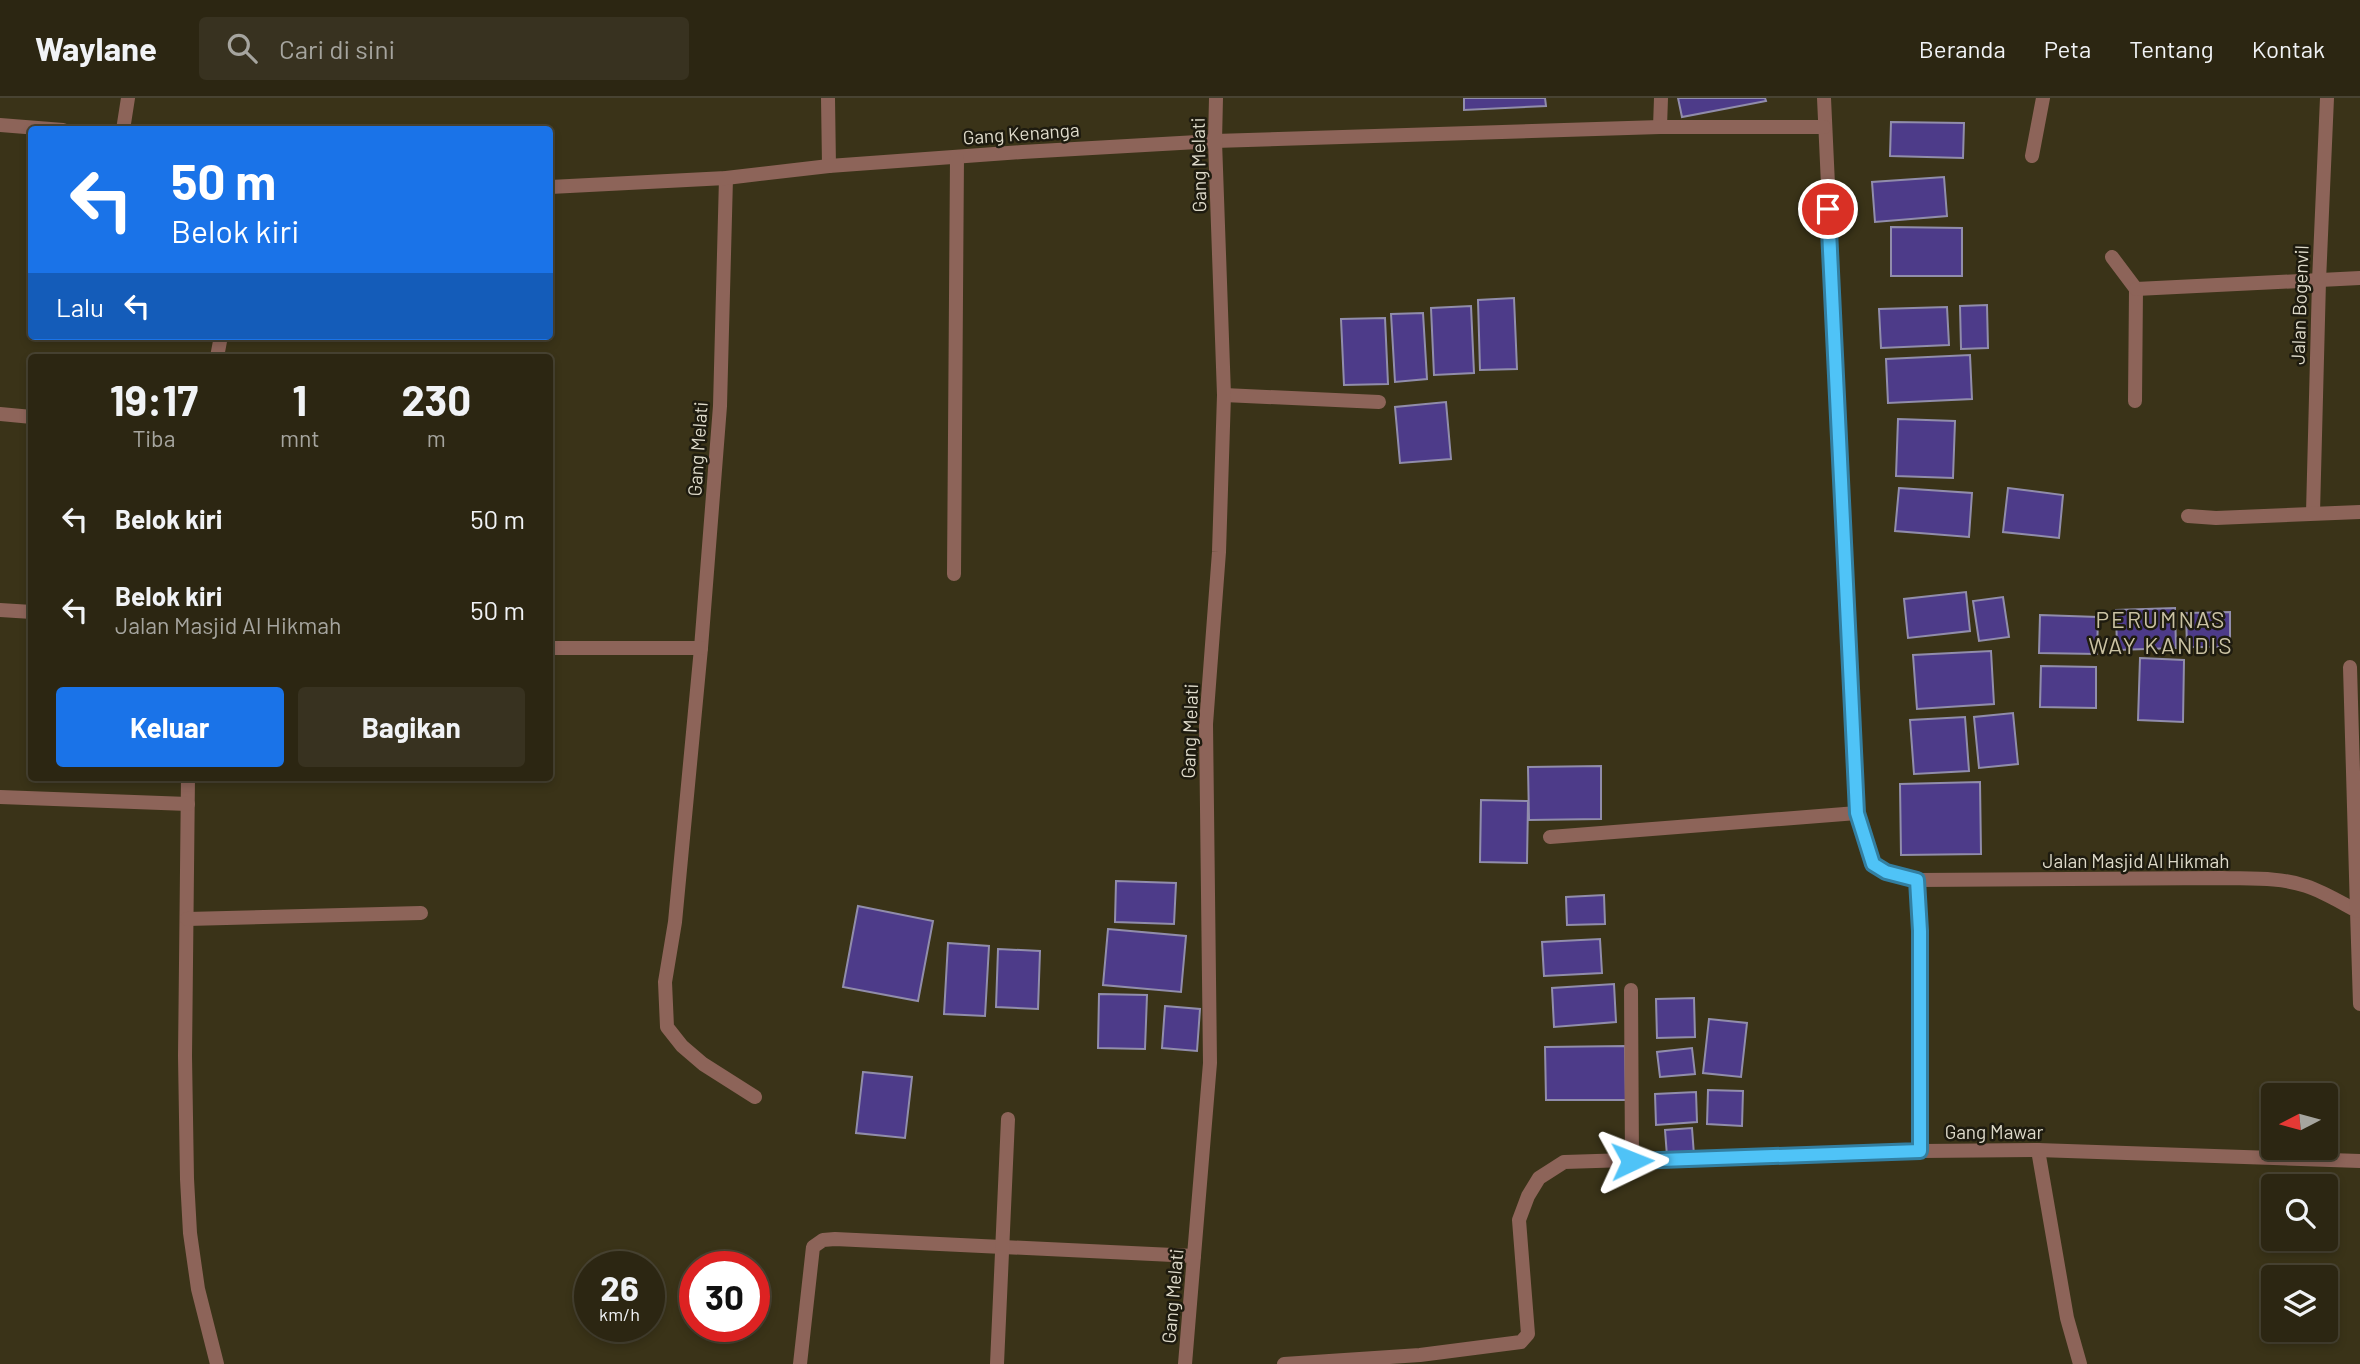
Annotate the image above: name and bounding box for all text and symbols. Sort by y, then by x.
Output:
search box [199,17,689,80]
text: Waylane [35,28,157,68]
icon: search [223,29,261,67]
text: Cari di sini [279,33,395,64]
text: Beranda [1919,34,2006,63]
text: Peta [2044,34,2091,63]
text: Tentang [2129,34,2214,63]
text: Kontak [2252,34,2325,63]
street label: Gang Kenanga [962,117,1080,149]
street label: Gang Melati [1186,117,1210,213]
text: 50 m [171,151,276,210]
icon: left [56,154,147,245]
pin [1798,179,1858,239]
icon: arrive [1809,190,1847,228]
text: Belok kiri [171,211,299,249]
street label: Jalan Bogenvil [2285,245,2313,365]
icon: left [118,287,156,325]
text: Lalu [56,291,104,322]
text: 19:17 [110,374,198,424]
text: 1 [292,374,307,424]
text: 230 [402,374,471,424]
street label: Gang Melati [682,401,712,497]
text: Tiba [132,424,175,452]
text: mnt [280,424,320,452]
text: m [427,424,446,452]
icon: left [56,500,94,538]
text: Belok kiri [115,503,222,534]
text: 50 m [470,503,525,534]
text: Belok kiri [115,580,222,611]
icon: left [56,591,94,629]
text: 50 m [470,594,525,625]
district label: PERUMNAS WAY KANDIS [2088,605,2234,659]
text: Jalan Masjid Al Hikmah [115,611,341,639]
street label: Gang Melati [1176,683,1202,779]
button: Keluar [56,687,284,767]
button: Bagikan [298,687,525,767]
street label: Jalan Masjid Al Hikmah [2042,849,2230,872]
north arrow [2261,1083,2338,1160]
map controls [2261,1083,2338,1342]
street label: Gang Mawar [1945,1120,2043,1143]
position arrow [1595,1124,1669,1198]
button: search [2261,1174,2338,1251]
street label: Gang Melati [1156,1248,1188,1344]
speed limit sign: 30 [679,1251,770,1342]
button: layers [2261,1265,2338,1342]
text: 26 [600,1266,639,1308]
text: km/h [599,1303,640,1325]

